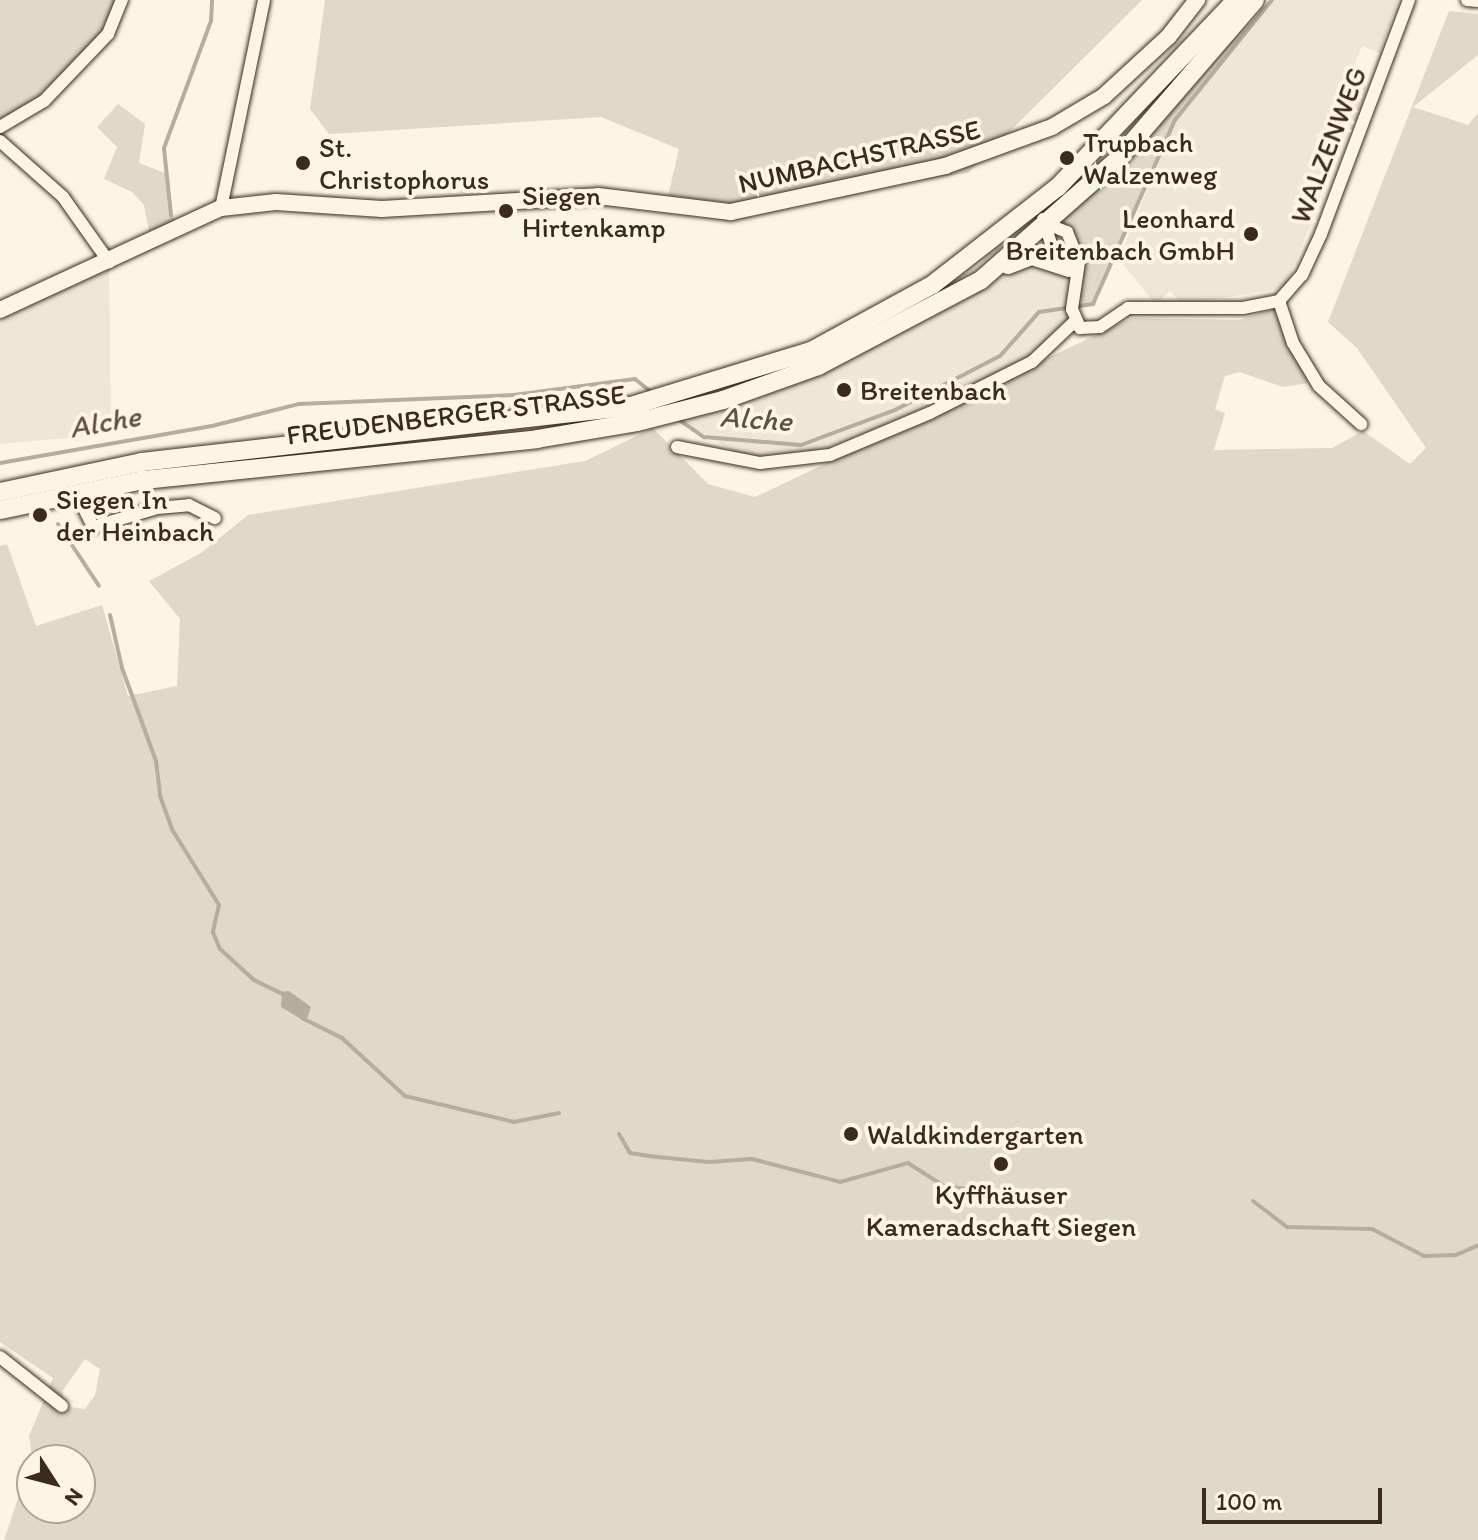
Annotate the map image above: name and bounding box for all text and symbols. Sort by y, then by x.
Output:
street label: WALZENWEG [1283,62,1373,228]
street label: NUMBACHSTRASSE [735,112,983,200]
place label: Trupbach Walzenweg [1083,125,1217,191]
place label: St. Christophorus [319,130,489,196]
marker: Trupbach Walzenweg [1058,149,1076,167]
marker: St. Christophorus [294,154,312,172]
place label: Siegen Hirtenkamp [522,178,666,244]
place label: Leonhard Breitenbach GmbH [1006,201,1235,267]
marker: Siegen Hirtenkamp [497,202,515,220]
marker: Leonhard Breitenbach GmbH [1242,225,1260,243]
place label: Breitenbach [860,373,1006,407]
street label: FREUDENBERGER STRASSE [284,377,628,451]
marker: Breitenbach [835,381,853,399]
water label: Alche [67,398,143,446]
water label: Alche [719,399,793,439]
place label: Siegen In der Heinbach [56,482,215,548]
marker: Siegen In der Heinbach [31,506,49,524]
place label: Waldkindergarten [867,1117,1084,1151]
marker: Waldkindergarten [842,1125,860,1143]
marker: Kyffhäuser Kameradschaft Siegen [992,1155,1010,1173]
place label: Kyffhäuser Kameradschaft Siegen [866,1177,1136,1243]
north arrow [16,1444,96,1524]
scale bar [1206,1472,1386,1522]
text: N [59,1483,89,1511]
text: 100 m [1216,1487,1282,1516]

